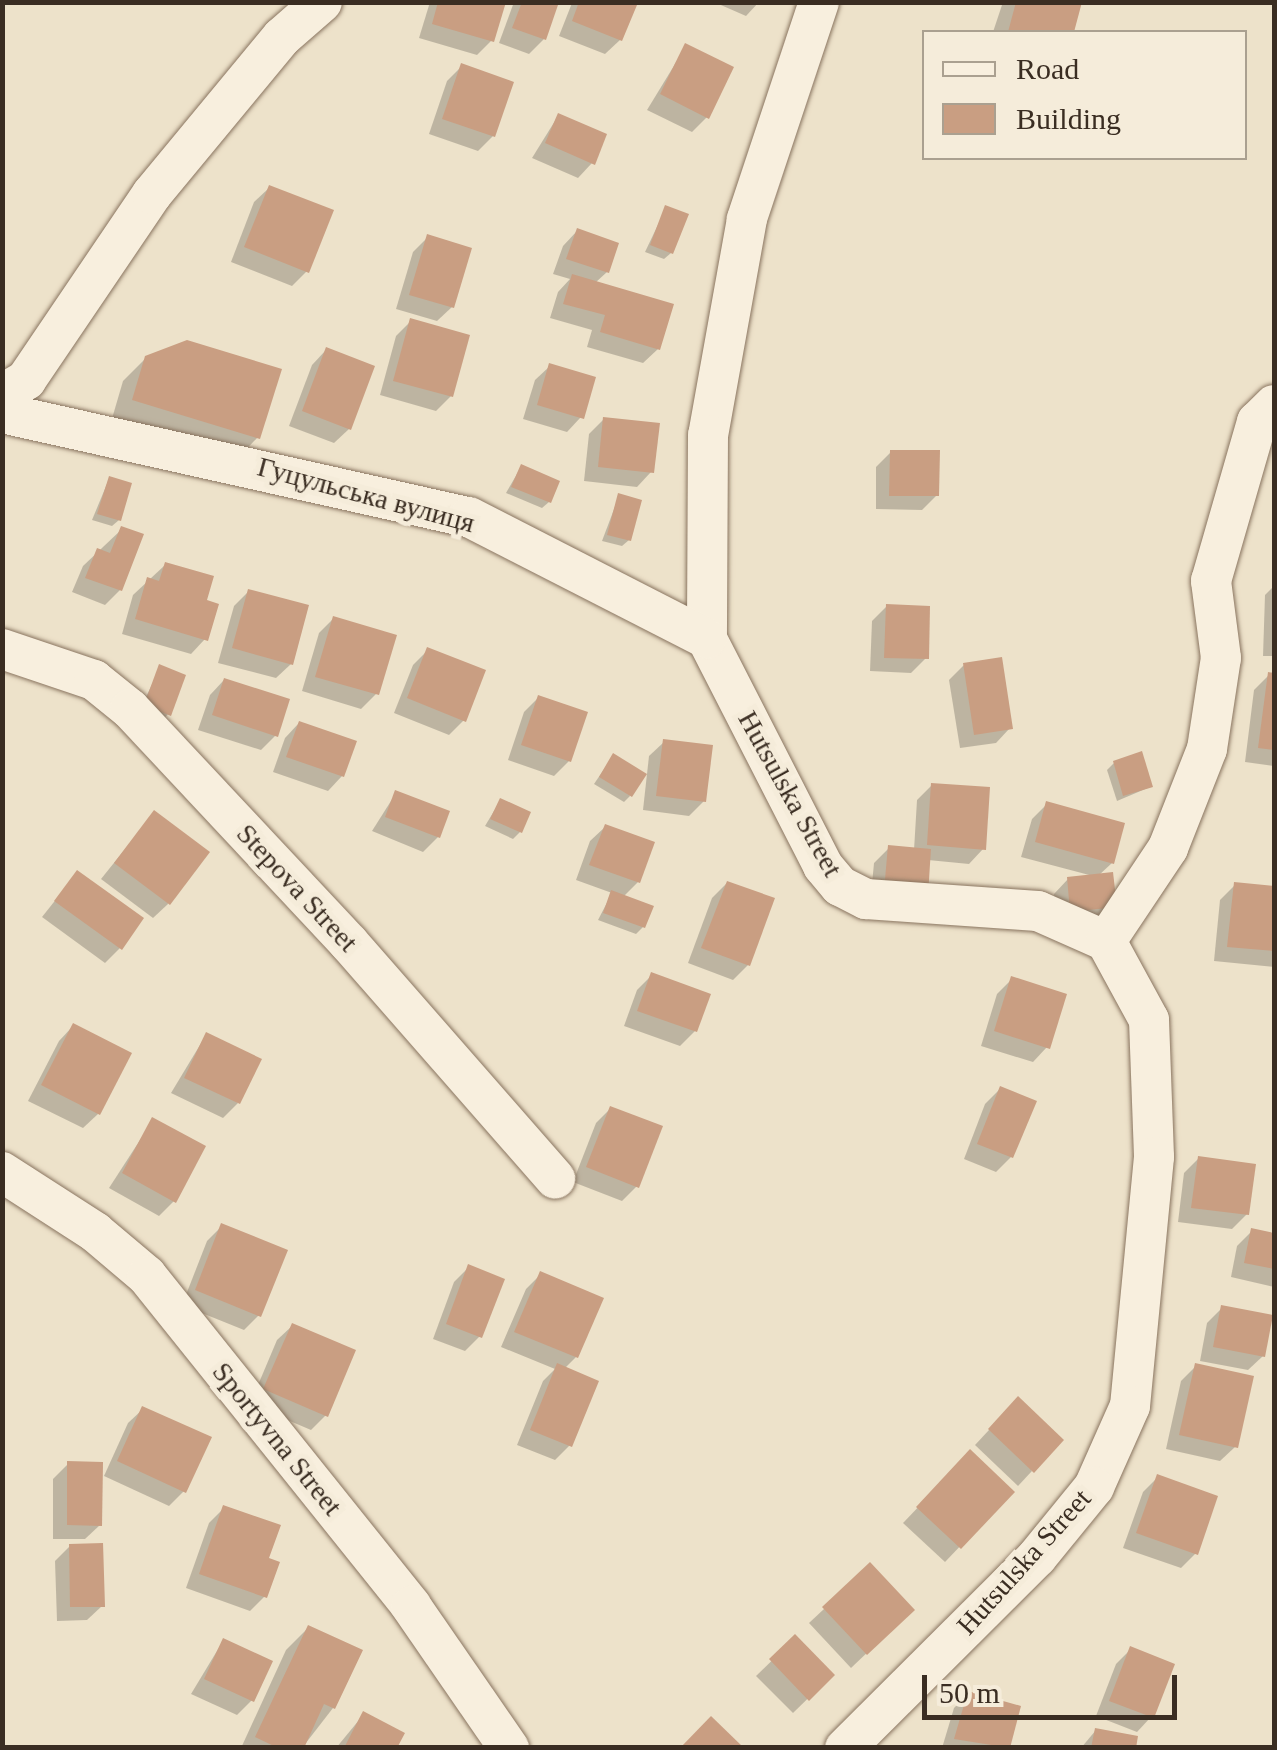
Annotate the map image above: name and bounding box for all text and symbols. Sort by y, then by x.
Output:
legend [922,30,1247,160]
text: Road [1016,52,1079,85]
text: Building [1016,102,1121,135]
street label: Гуцульська вулиця [254,450,478,540]
street label: Hutsulska Street [731,705,849,883]
street label: Stepova Street [229,817,365,959]
street label: Sportyvna Street [205,1356,349,1522]
street label: Hutsulska Street [950,1482,1098,1642]
scale bar [927,1655,1182,1717]
text: 50 m [939,1676,1000,1709]

